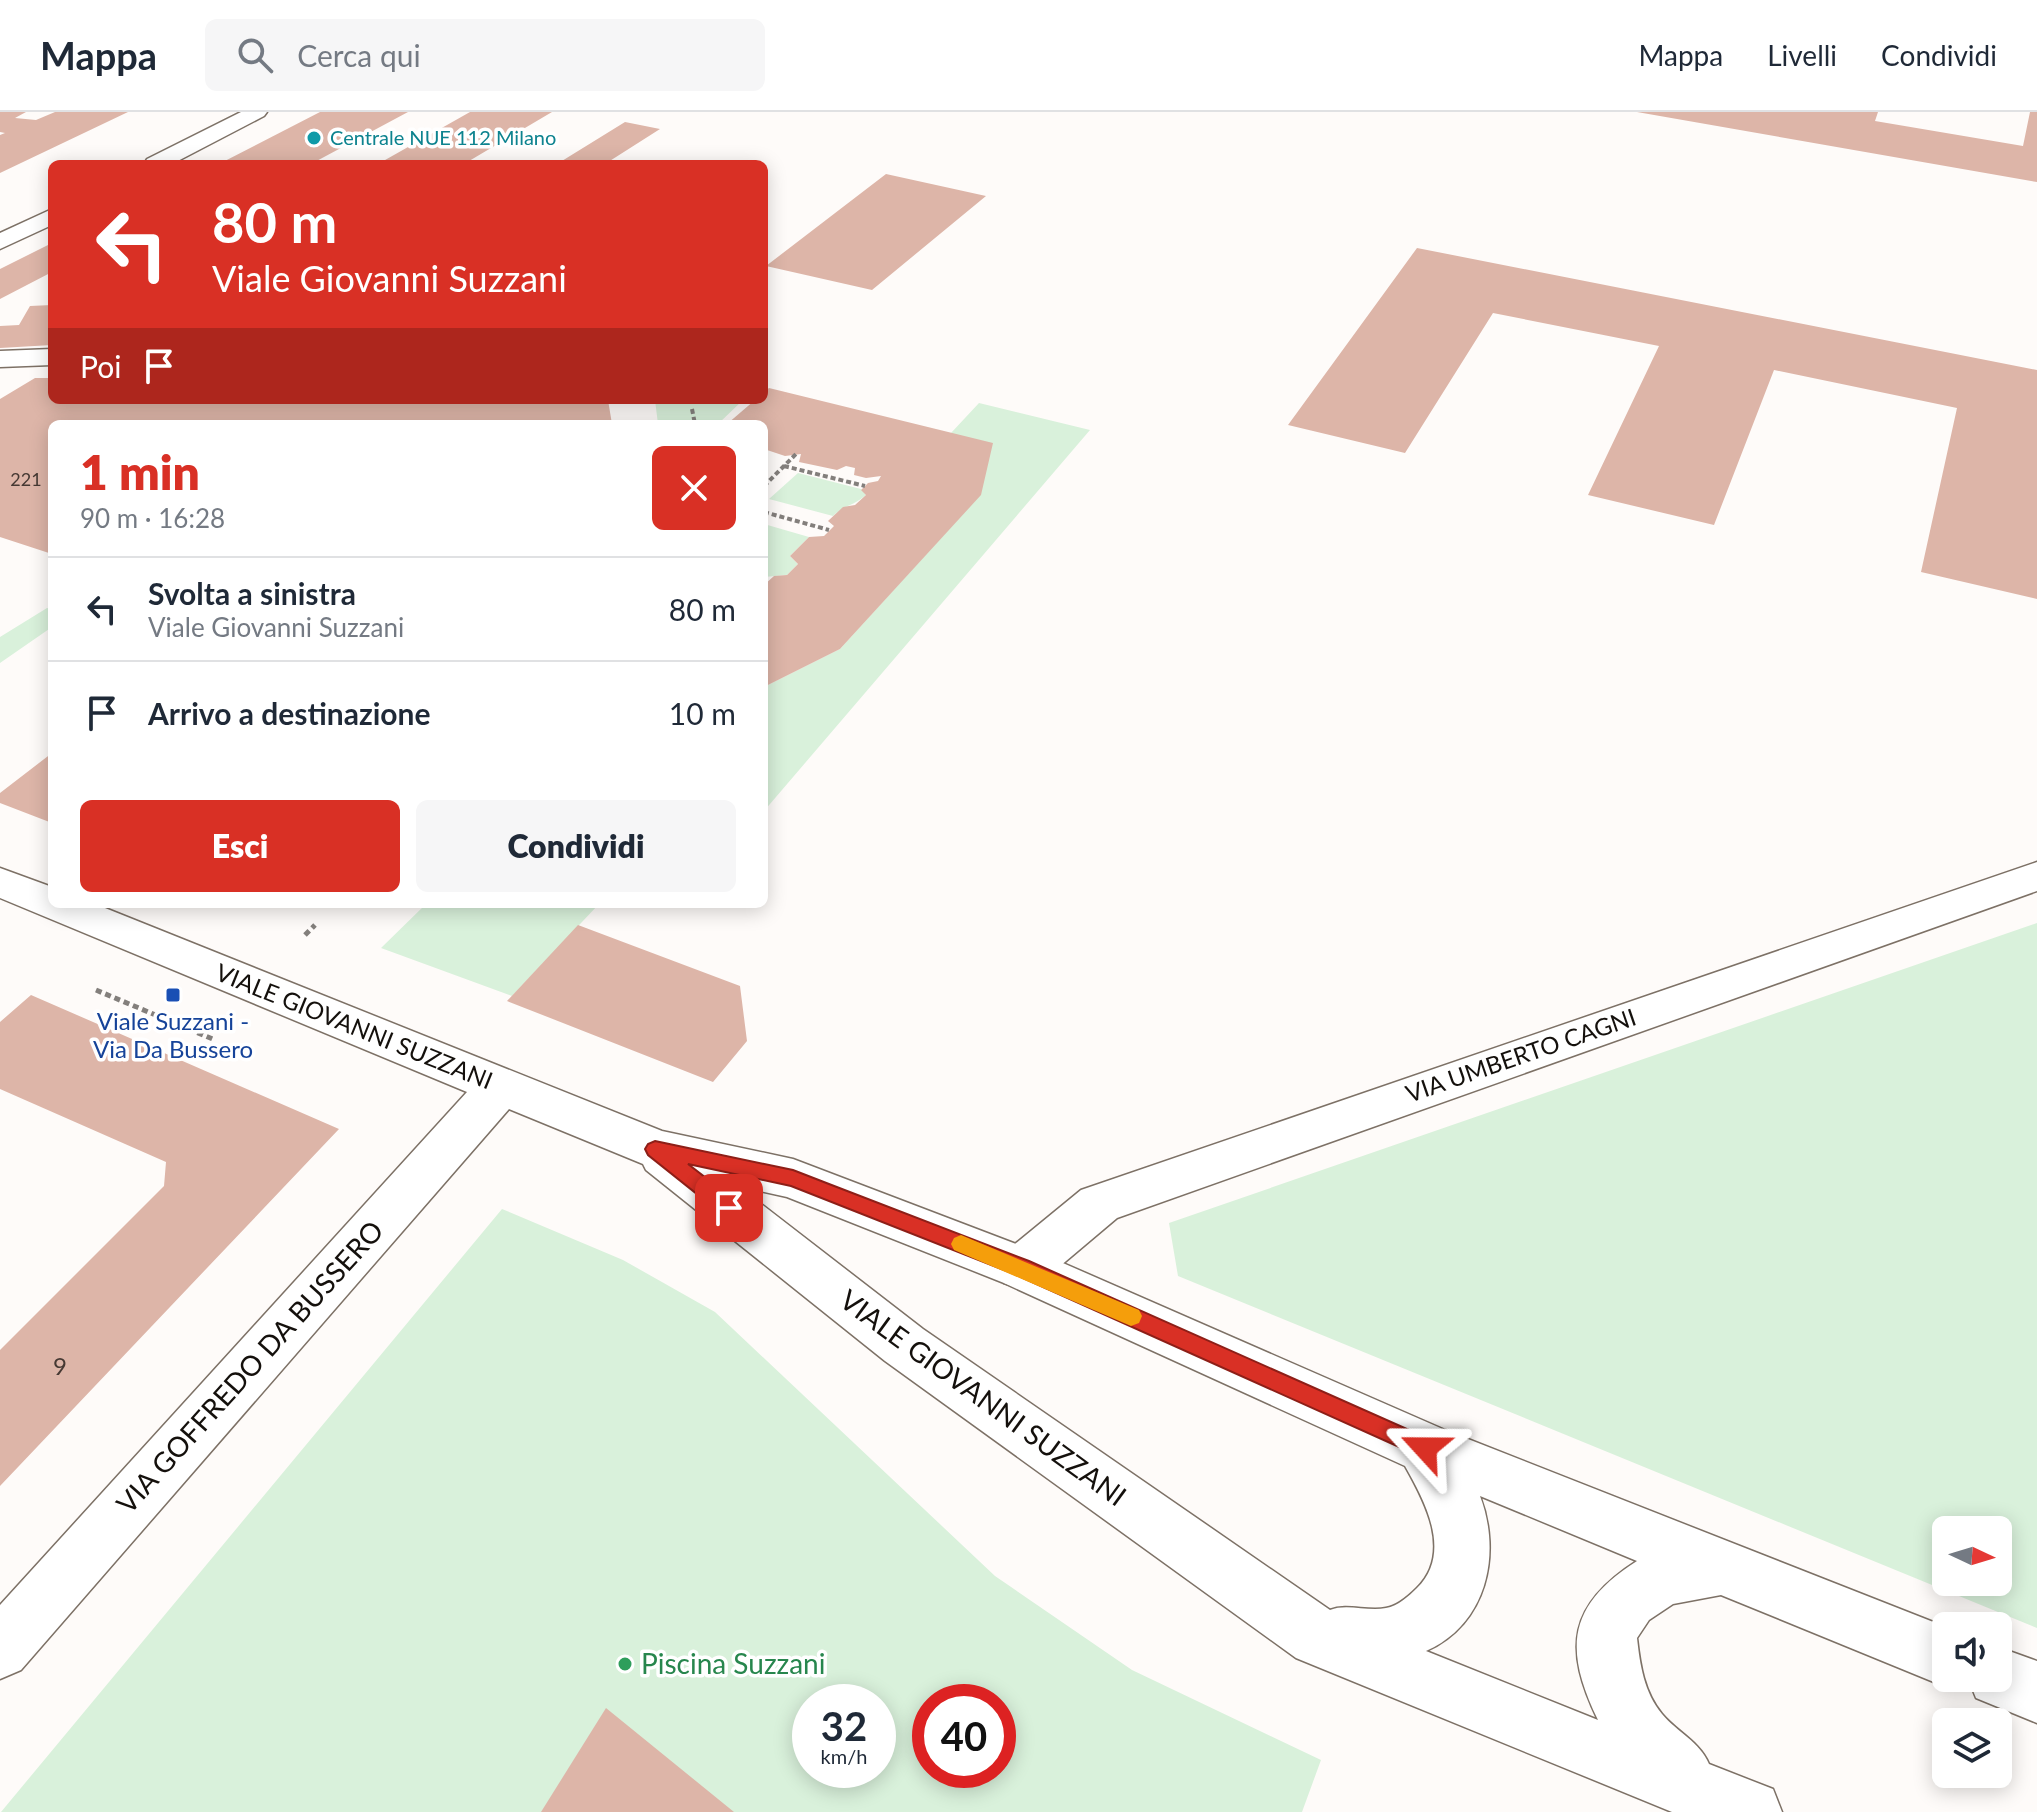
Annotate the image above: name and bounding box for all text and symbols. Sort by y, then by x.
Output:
search box [205,19,765,91]
text: Mappa [40,32,157,78]
icon: search [233,33,277,77]
text: Cerca qui [297,37,421,73]
text: Mappa [1638,38,1723,72]
text: Livelli [1767,38,1837,72]
text: Condividi [1881,38,1997,72]
place label: Centrale NUE 112 Milano [330,125,556,149]
marker: Centrale NUE 112 Milano [305,129,323,147]
text: 80 m [212,188,337,255]
icon: left [80,192,184,296]
text: Viale Giovanni Suzzani [212,256,567,300]
icon: arrive [137,344,181,388]
text: Poi [80,348,121,384]
text: 1 min [80,443,200,500]
button: close [652,446,736,530]
house number: 221 [10,468,42,490]
text: 90 m · 16:28 [80,502,225,534]
text: Svolta a sinistra [148,575,356,611]
icon: left [80,587,124,631]
text: 80 m [669,591,736,627]
text: Viale Giovanni Suzzani [148,611,404,643]
icon: arrive [80,691,124,735]
text: Arrivo a destinazione [148,695,430,731]
text: 10 m [669,695,736,731]
button: Esci [80,800,400,892]
button: Condividi [416,800,736,892]
street label: VIALE GIOVANNI SUZZANI [212,957,497,1095]
marker: Viale Suzzani - Via Da Bussero [164,986,182,1004]
street label: VIA UMBERTO CAGNI [1402,1002,1639,1108]
place label: Viale Suzzani - Via Da Bussero [93,1006,253,1063]
pin [695,1174,763,1242]
icon: arrive [707,1186,751,1230]
street label: VIA GOFFREDO DA BUSSERO [109,1213,390,1520]
street label: VIALE GIOVANNI SUZZANI [834,1282,1133,1512]
house number: 9 [53,1351,67,1380]
position arrow [1383,1406,1467,1490]
north arrow [1932,1516,2012,1596]
map controls [1932,1516,2012,1788]
button: sound [1932,1612,2012,1692]
place label: Piscina Suzzani [641,1646,825,1680]
marker: Piscina Suzzani [616,1655,634,1673]
speed limit sign: 40 [912,1684,1016,1788]
text: 32 [821,1702,867,1750]
button: layers [1932,1708,2012,1788]
text: km/h [821,1744,867,1768]

